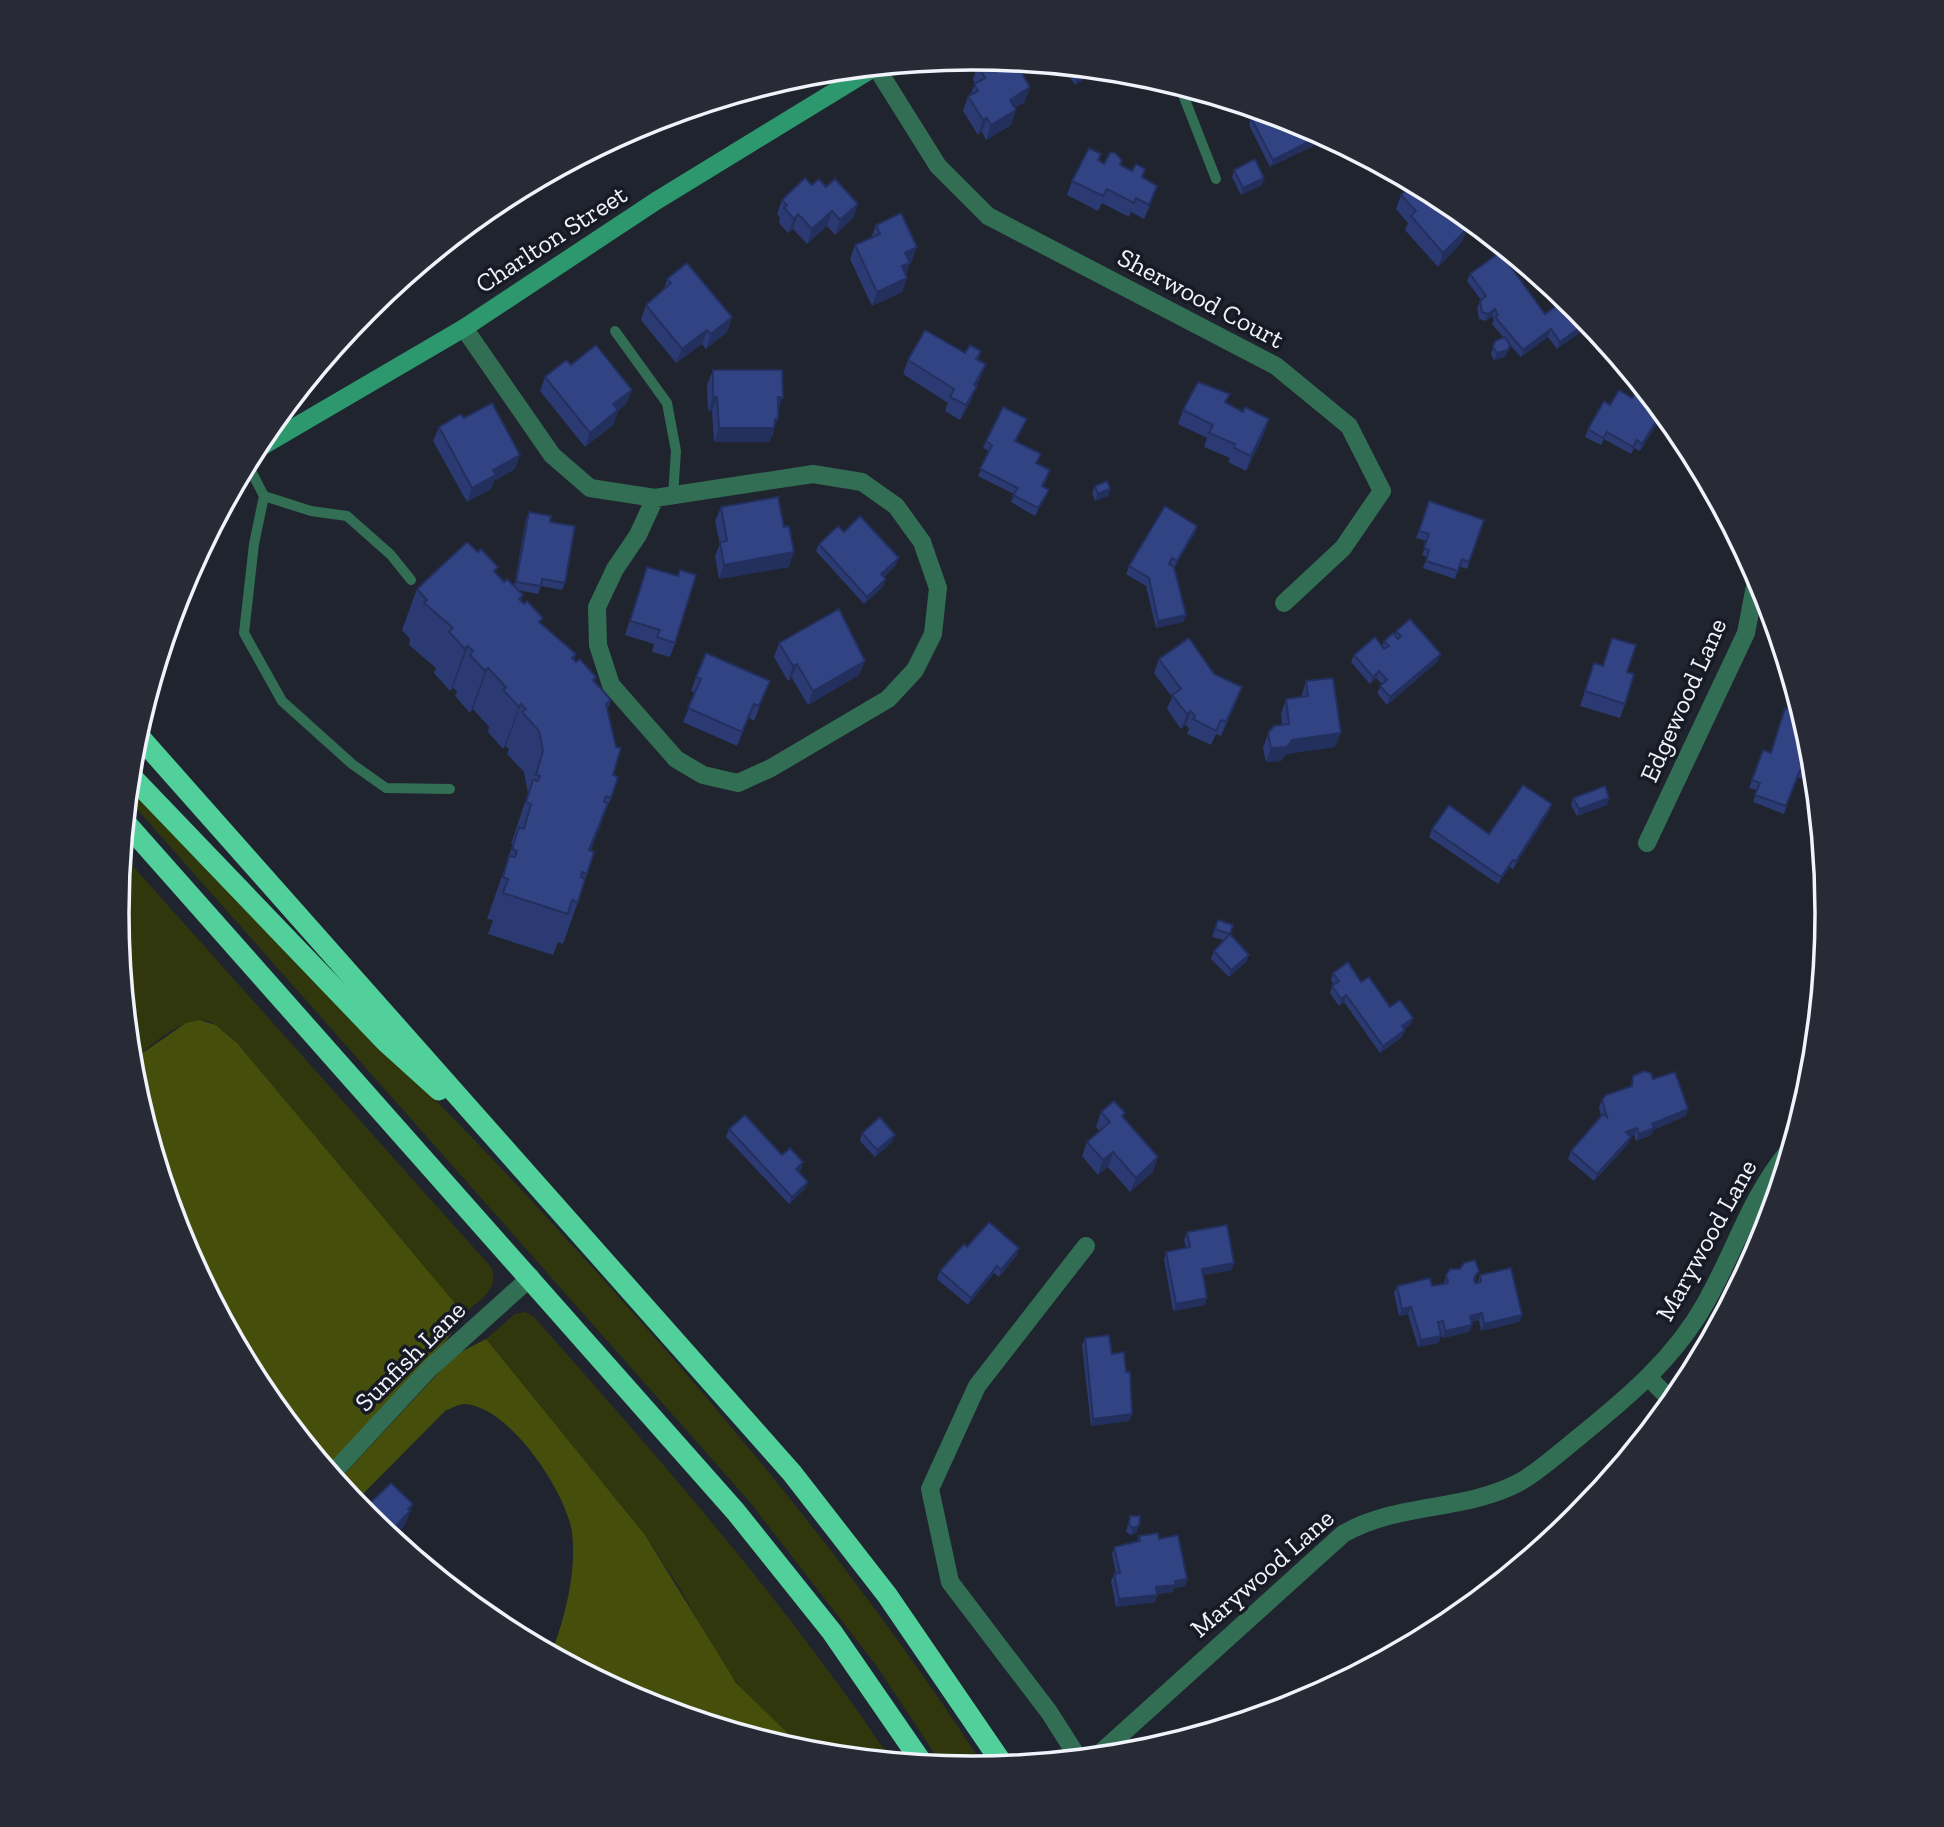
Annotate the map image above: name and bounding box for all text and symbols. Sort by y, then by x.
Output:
street label: Charlton Street [469,178,633,300]
street label: Sherwood Court [1113,241,1290,355]
street label: Edgewood Lane [1633,613,1733,787]
street label: Marywood Lane [1648,1154,1764,1326]
street label: Sunfish Lane [348,1294,472,1418]
street label: Marywood Lane [1184,1502,1340,1644]

